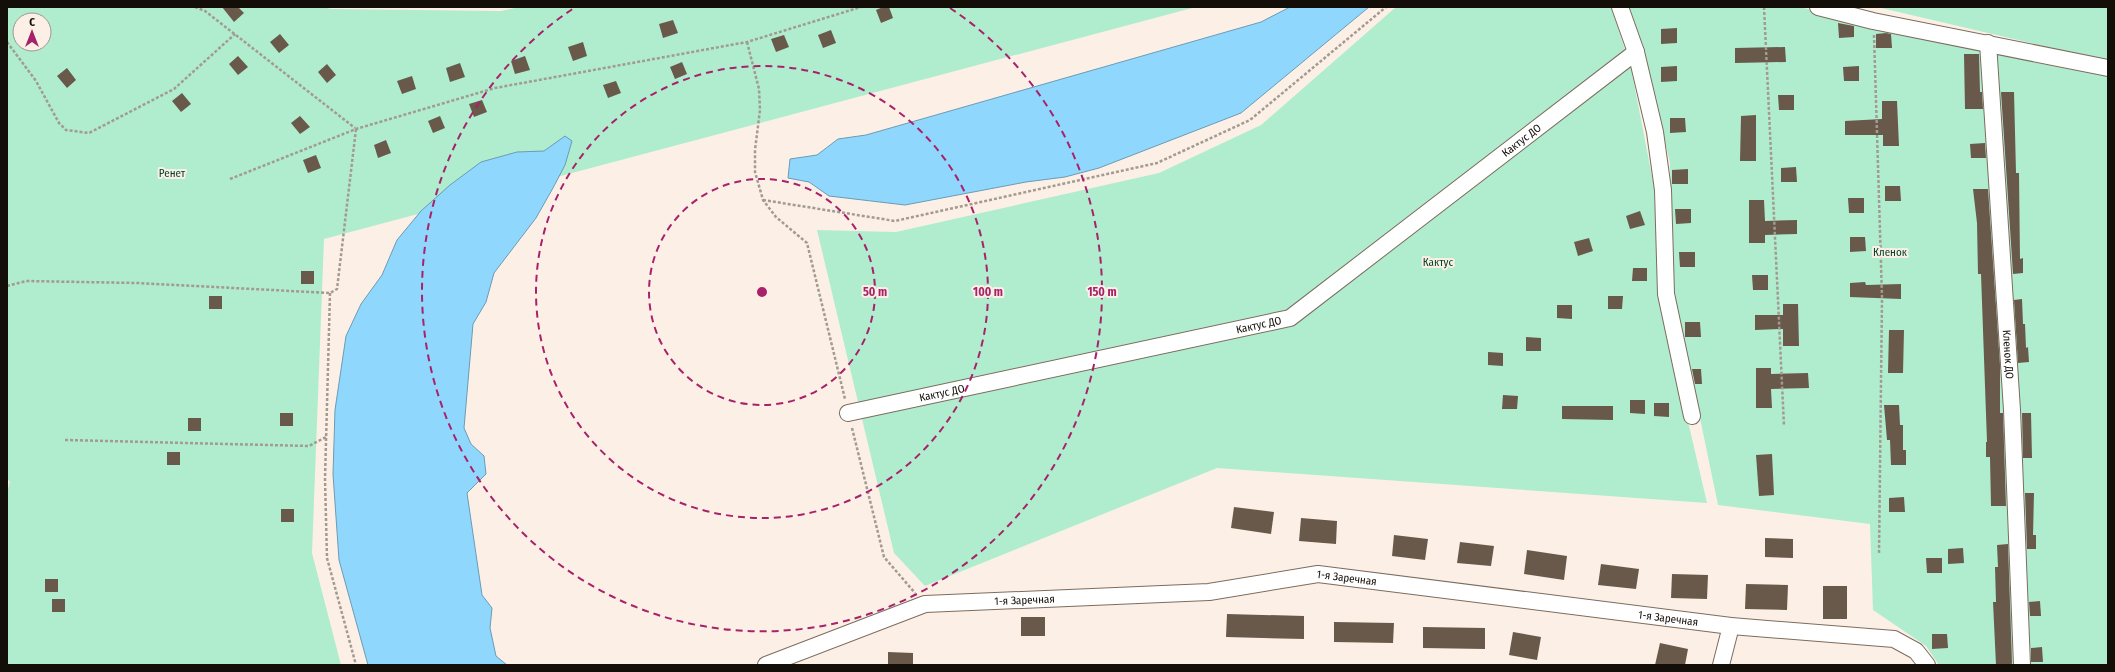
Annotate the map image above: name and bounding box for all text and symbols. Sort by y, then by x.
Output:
north arrow [12,12,52,52]
text: С [29,16,35,29]
street label: Кактус ДО [1499,121,1544,159]
park label: Ренет [159,167,186,180]
park label: Кленок [1873,246,1908,259]
park label: Кактус [1423,256,1453,269]
centre of rings [755,285,769,299]
text: 50 m [863,285,887,299]
text: 100 m [973,285,1003,299]
text: 150 m [1087,285,1117,299]
street label: Кактус ДО [1235,314,1283,336]
street label: Кленок ДО [2000,329,2016,380]
street label: Кактус ДО [918,382,966,404]
street label: 1-я Заречная [1316,567,1378,588]
street label: 1-я Заречная [994,592,1055,608]
street label: 1-я Заречная [1637,608,1699,628]

